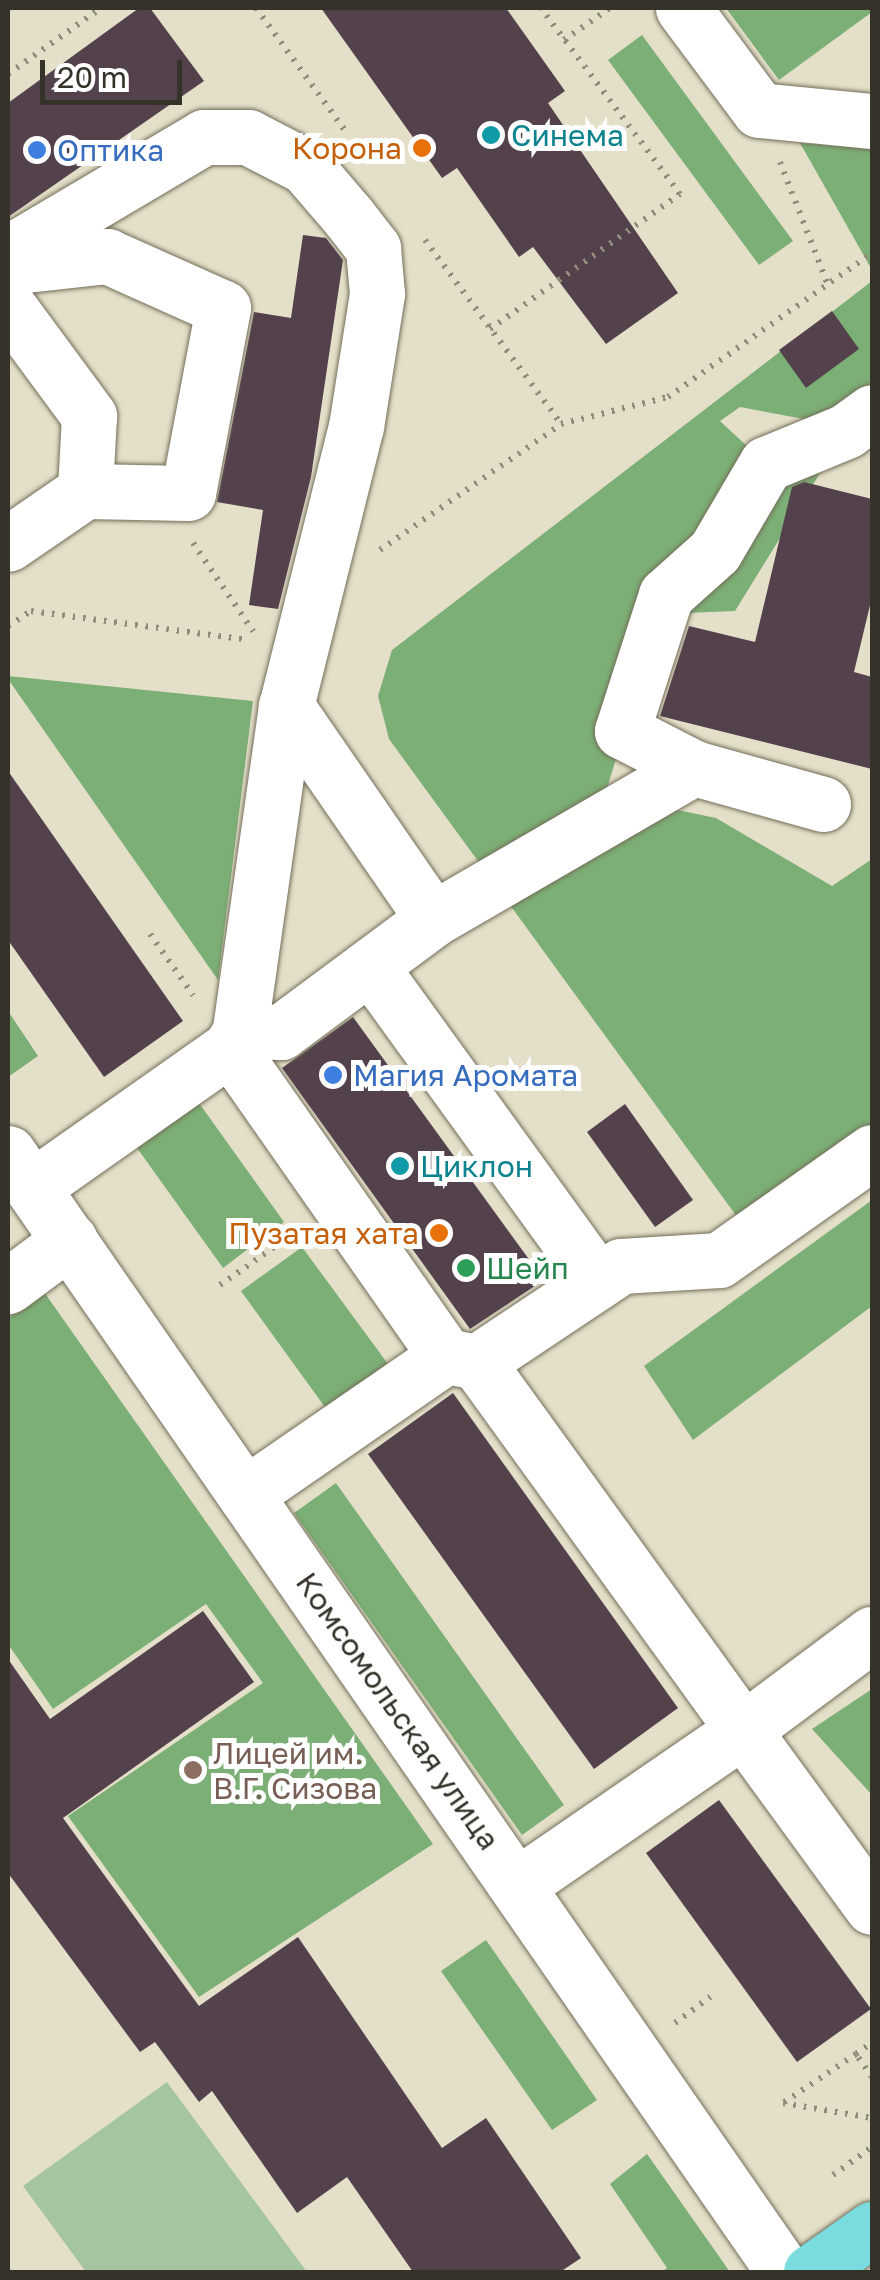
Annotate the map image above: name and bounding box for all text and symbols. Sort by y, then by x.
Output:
scale bar [45,40,188,102]
text: 20 m [57,59,127,95]
place label: Синема [511,117,624,153]
marker: Синема [480,124,502,146]
place label: Корона [292,130,402,166]
place label: Оптика [57,132,164,168]
marker: Корона [411,137,433,159]
marker: Оптика [26,139,48,161]
place label: Магия Аромата [353,1057,578,1093]
marker: Магия Аромата [322,1064,344,1086]
place label: Циклон [420,1148,533,1184]
marker: Циклон [389,1155,411,1177]
place label: Пузатая хата [228,1215,419,1251]
marker: Пузатая хата [428,1222,450,1244]
place label: Шейп [486,1250,569,1286]
marker: Шейп [455,1257,477,1279]
street label: Комсомольская улица [289,1566,507,1856]
place label: Лицей им. В.Г. Сизова [213,1735,377,1806]
marker: Лицей им. В.Г. Сизова [182,1759,204,1781]

